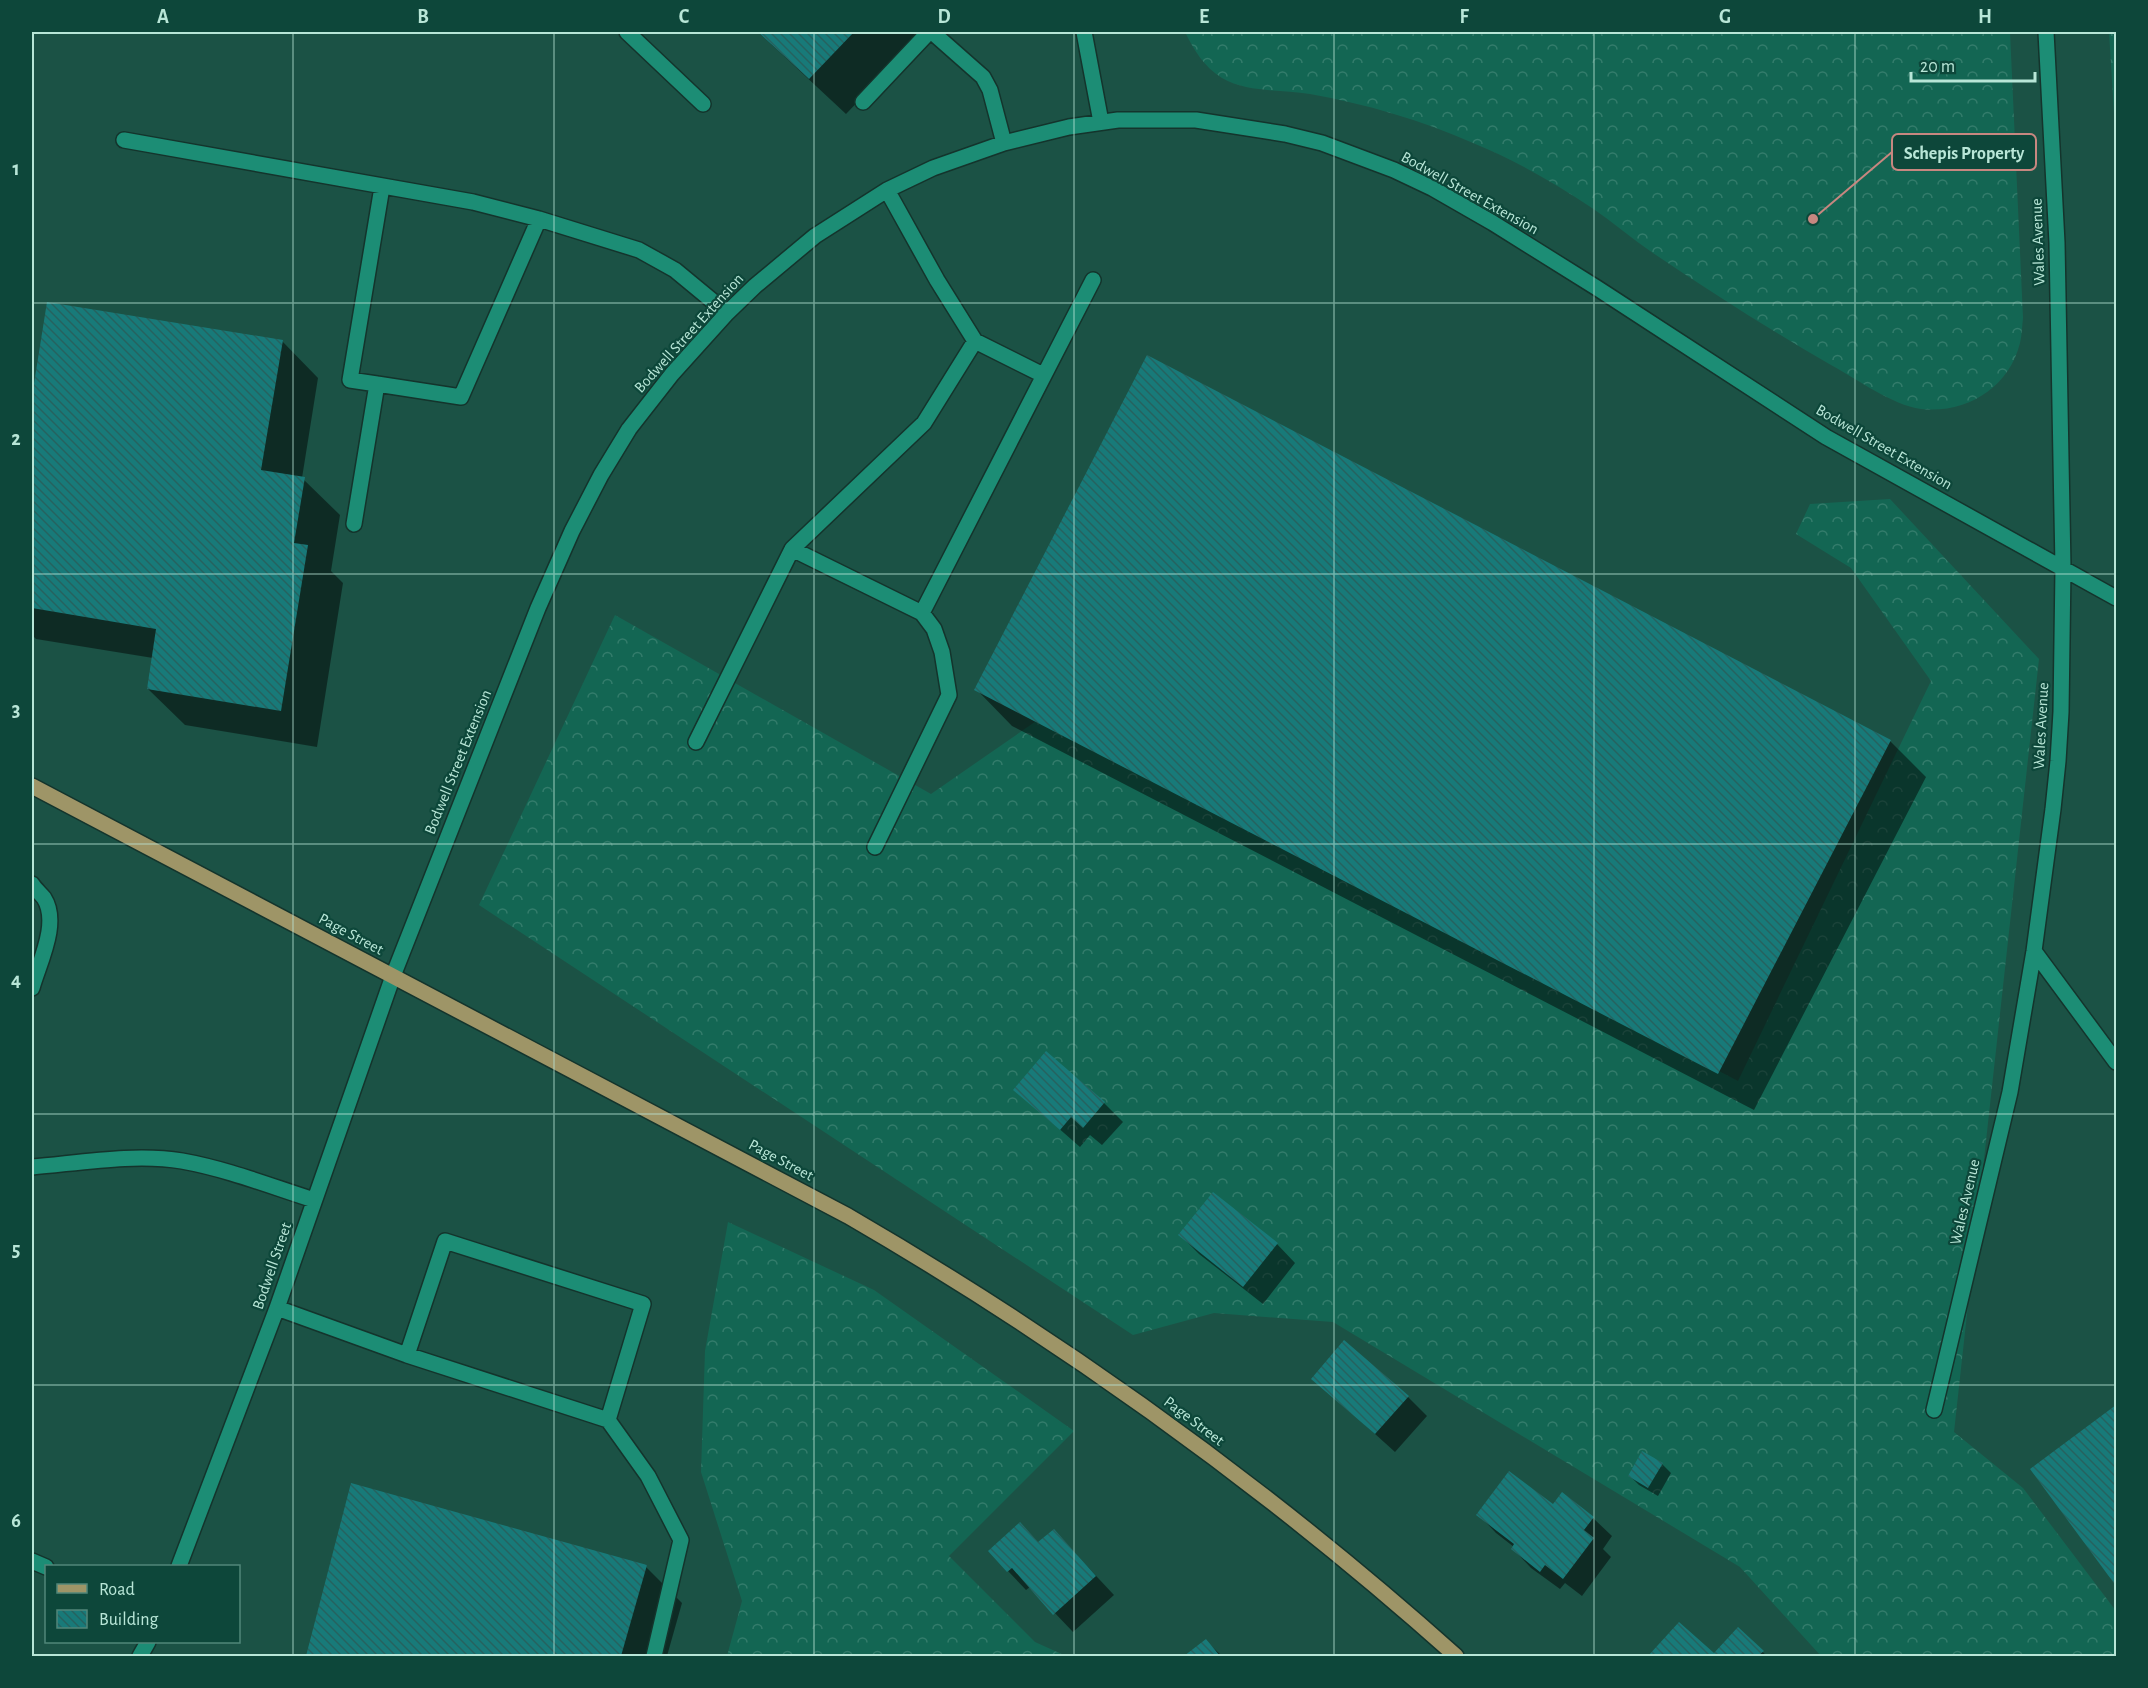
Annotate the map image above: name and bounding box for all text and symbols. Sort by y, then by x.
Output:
text: A [157,7,169,27]
text: B [417,7,429,27]
text: C [679,7,690,27]
text: D [937,7,951,27]
text: E [1199,7,1209,27]
text: F [1459,7,1469,27]
text: G [1719,7,1731,27]
text: H [1978,7,1992,27]
scale bar [1911,45,2036,83]
text: 20 m [1920,58,1955,76]
callout: Schepis Property [1892,134,2036,170]
text: Schepis Property [1904,145,2025,163]
street label: Bodwell Street Extension [1399,149,1541,237]
text: 1 [12,159,20,179]
street label: Wales Avenue [2028,198,2048,286]
street label: Bodwell Street Extension [631,270,747,396]
street label: Bodwell Street Extension [1813,402,1955,492]
text: 2 [11,429,21,449]
street label: Wales Avenue [2031,682,2051,770]
street label: Bodwell Street Extension [422,687,494,837]
text: 3 [12,700,20,720]
street label: Page Street [316,910,386,958]
text: 4 [11,970,21,990]
street label: Page Street [746,1136,816,1184]
street label: Wales Avenue [1947,1158,1983,1246]
street label: Bodwell Street [250,1221,294,1311]
text: 5 [12,1240,20,1260]
street label: Page Street [1161,1393,1227,1449]
text: 6 [11,1511,21,1531]
legend [45,1565,240,1643]
text: Road [99,1581,135,1599]
text: Building [99,1611,159,1629]

